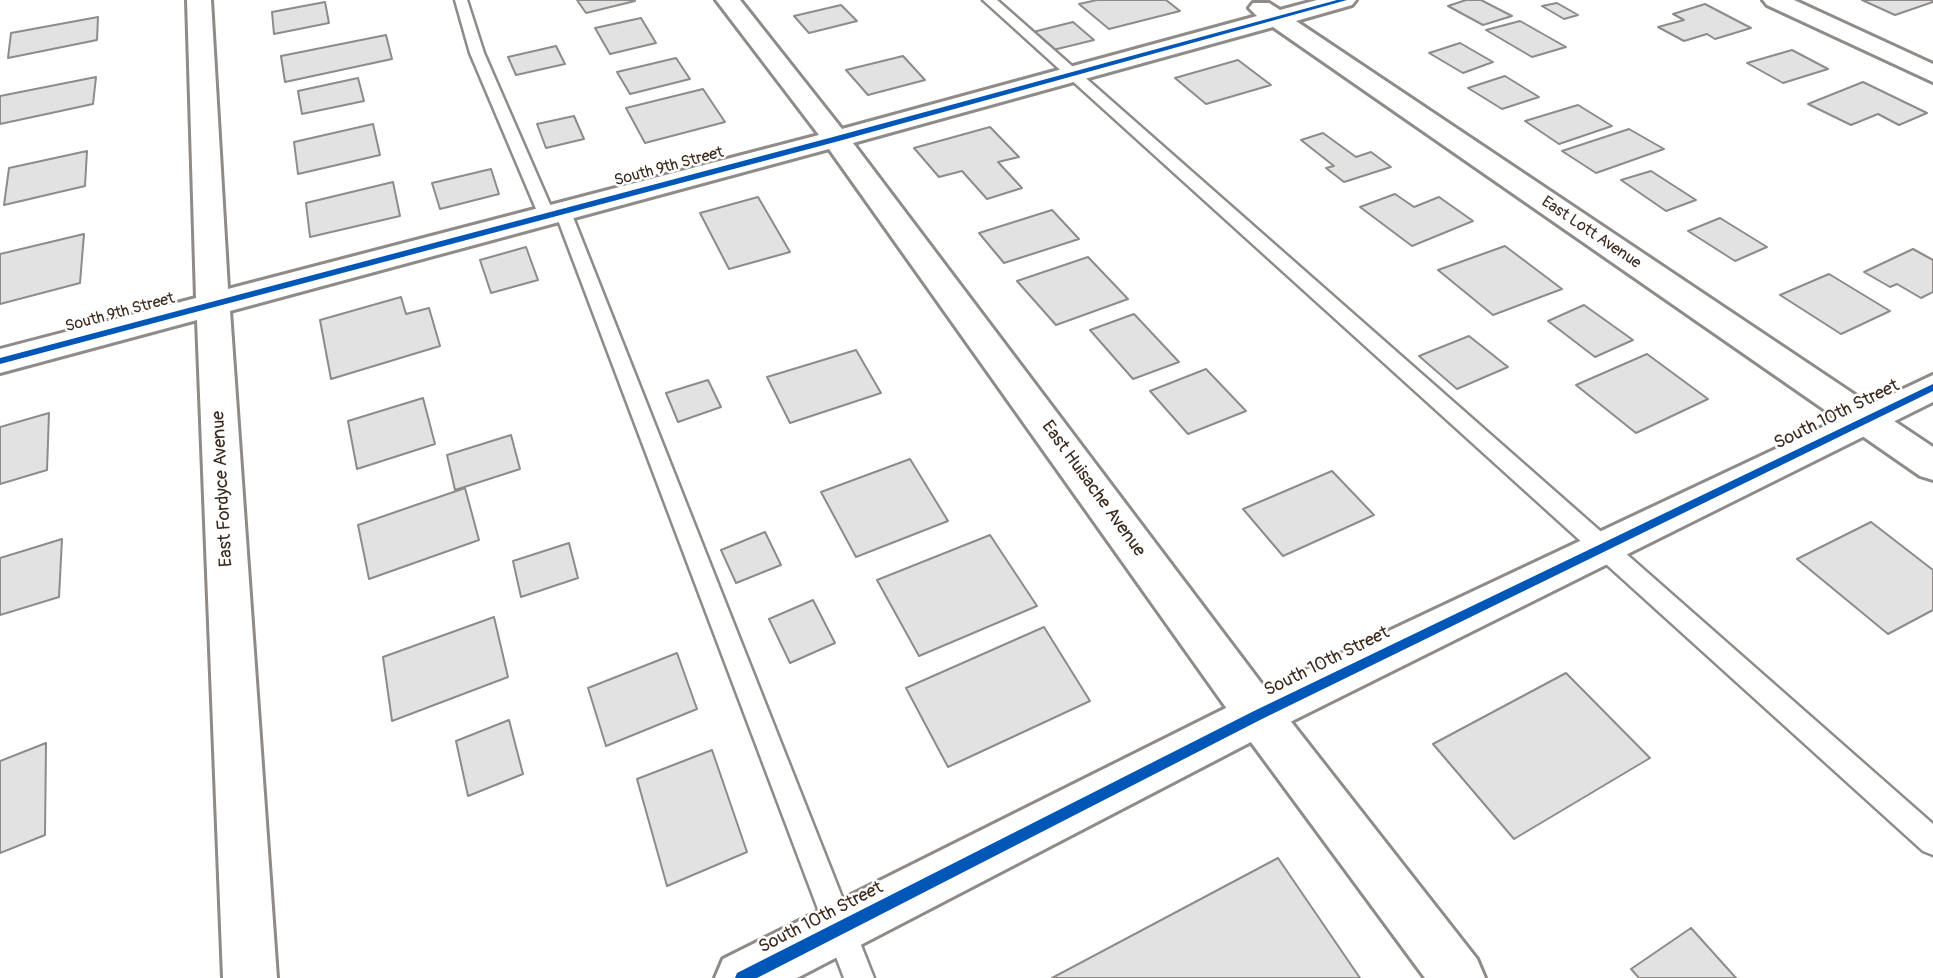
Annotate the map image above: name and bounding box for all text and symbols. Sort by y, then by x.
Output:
street label: South 9th Street [612,143,726,191]
street label: East Lott Avenue [1538,193,1644,273]
street label: South 9th Street [63,289,177,337]
street label: South 10th Street [1771,375,1903,455]
street label: East Fordyce Avenue [208,410,238,568]
street label: East Huisache Avenue [1036,417,1150,561]
street label: South 10th Street [1261,622,1393,702]
street label: South 10th Street [755,877,887,959]

